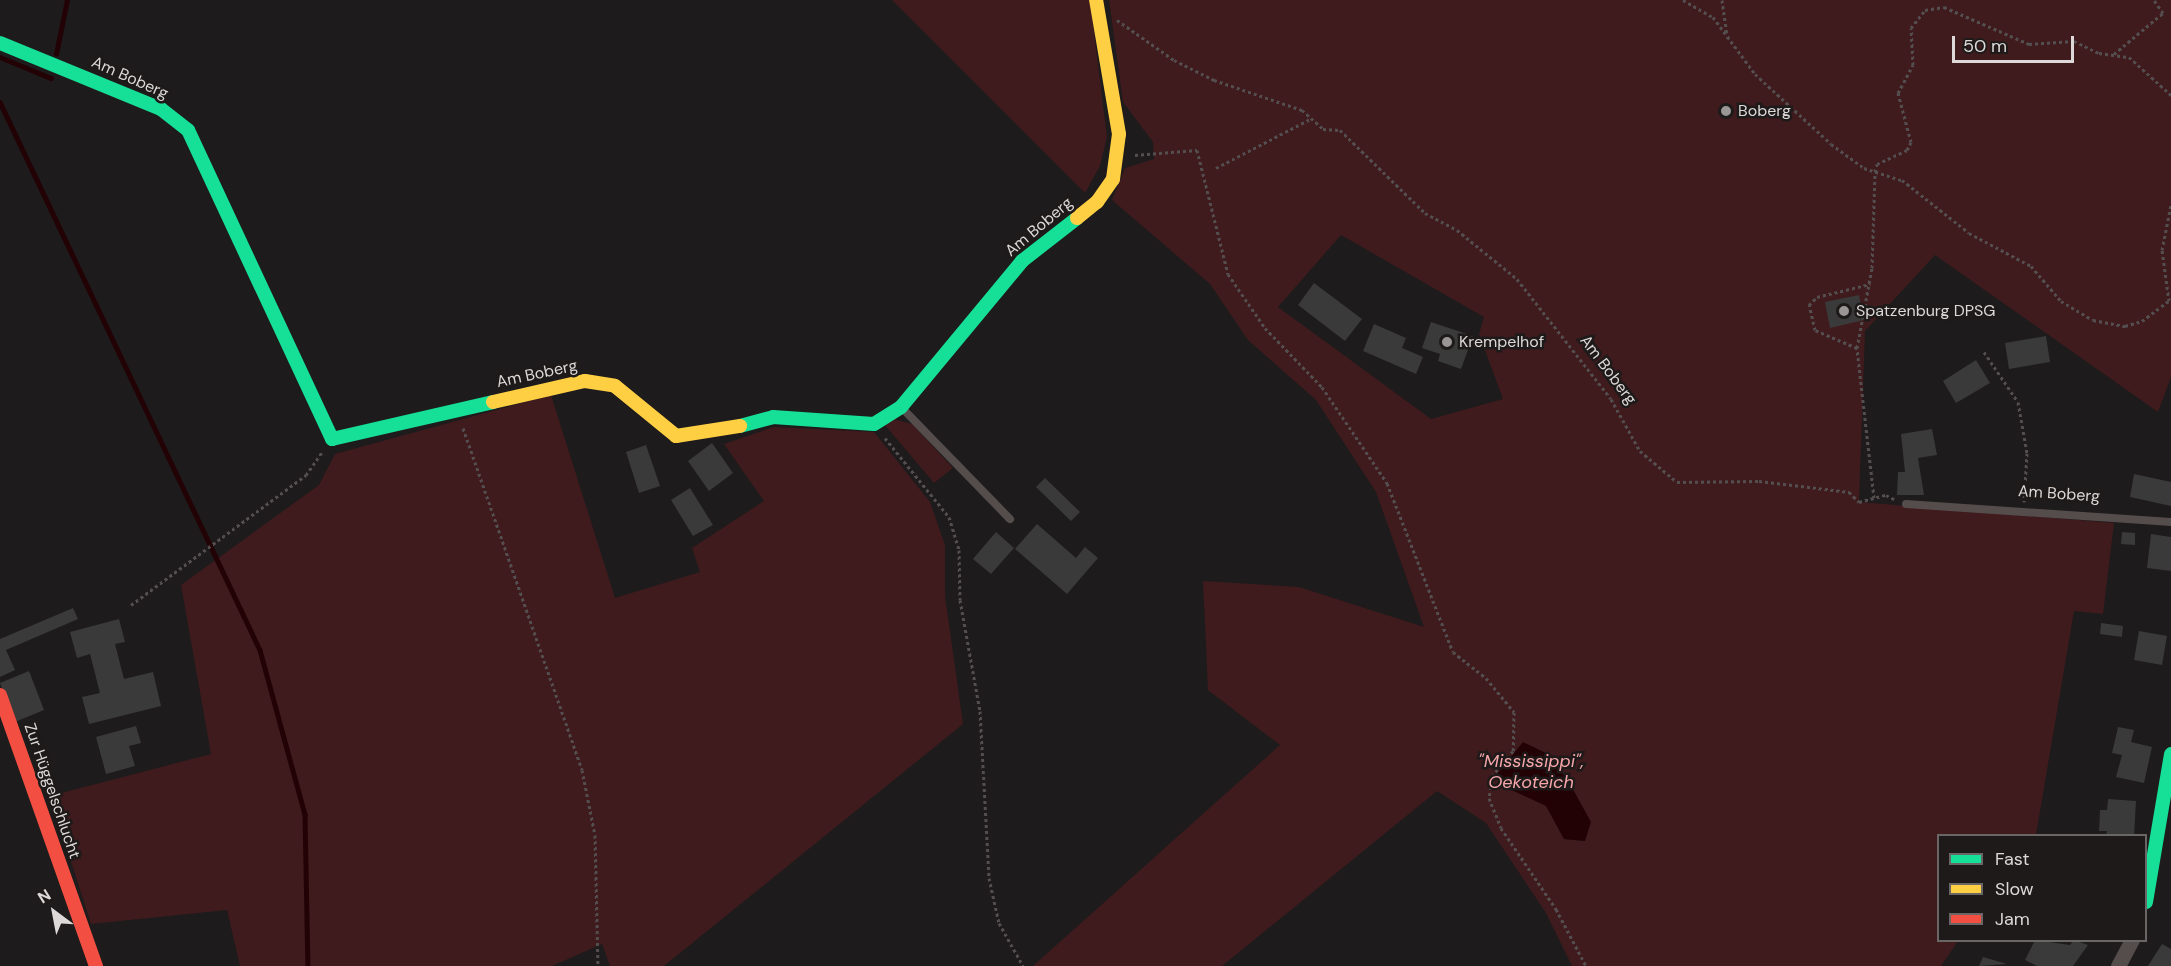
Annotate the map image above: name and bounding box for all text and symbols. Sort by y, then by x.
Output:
scale bar [1955,24,2076,62]
text: 50 m [1963,34,2007,58]
street label: Am Boberg [89,53,171,103]
place label: Boberg [1738,101,1791,121]
marker: Boberg [1719,104,1733,118]
street label: Am Boberg [1001,193,1077,261]
place label: Spatzenburg DPSG [1856,301,1995,321]
marker: Spatzenburg DPSG [1837,304,1851,318]
street label: Am Boberg [1576,331,1640,409]
place label: Krempelhof [1459,332,1544,352]
marker: Krempelhof [1440,335,1454,349]
street label: Am Boberg [495,356,579,392]
street label: Am Boberg [2017,482,2101,506]
street label: Zur Hüggelschlucht [20,721,84,861]
water label: "Mississippi", Oekoteich [1478,751,1584,794]
legend [1937,834,2147,942]
text: Fast [1995,847,2030,871]
text: Slow [1995,877,2034,901]
north arrow [24,882,84,942]
text: N [34,884,55,908]
text: Jam [1995,907,2030,931]

